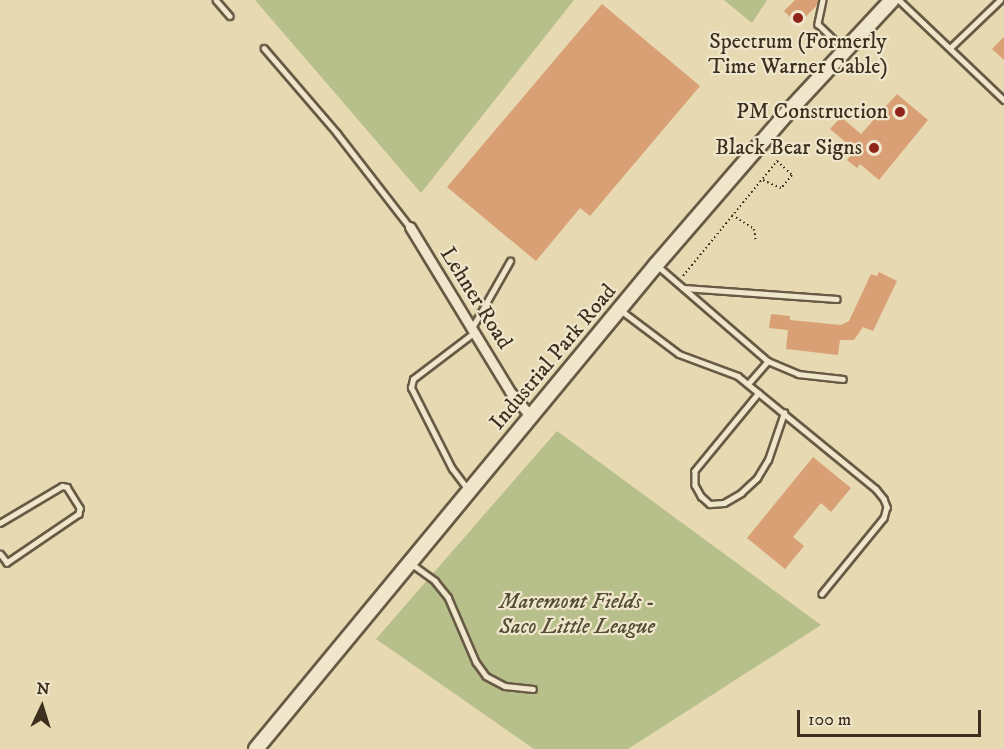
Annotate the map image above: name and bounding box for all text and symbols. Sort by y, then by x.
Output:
marker: Spectrum (Formerly Time Warner Cable) [791,11,805,25]
place label: Spectrum (Formerly Time Warner Cable) [708,28,888,80]
place label: PM Construction [736,99,888,125]
marker: PM Construction [893,105,907,119]
place label: Black Bear Signs [715,135,862,161]
marker: Black Bear Signs [867,141,881,155]
street label: Lehner Road [434,242,518,354]
street label: Industrial Park Road [484,279,622,435]
park label: Maremont Fields - Saco Little League [499,588,655,640]
north arrow [12,677,72,737]
text: N [36,679,50,699]
scale bar [800,698,984,736]
text: 100 m [808,709,851,731]

